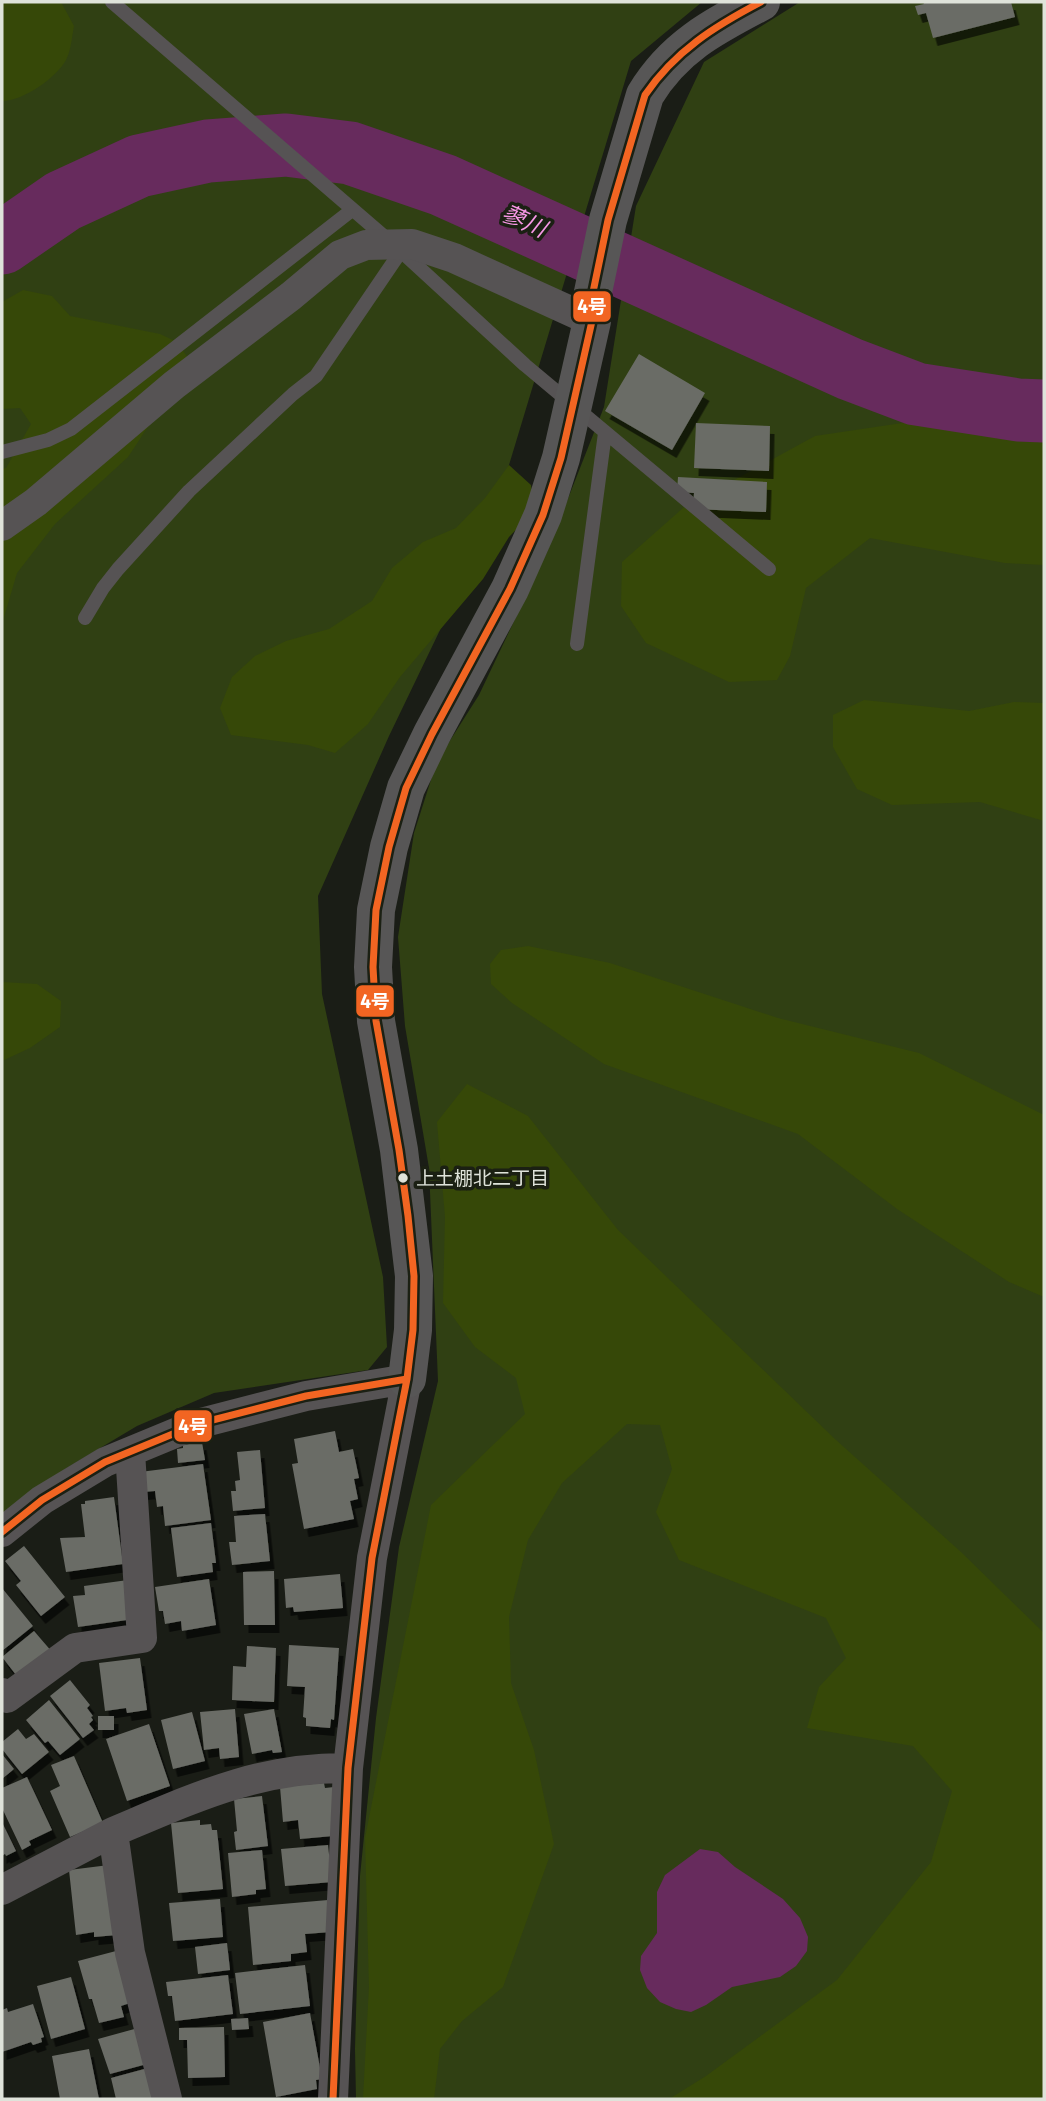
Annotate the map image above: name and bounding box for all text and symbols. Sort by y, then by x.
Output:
water label: 蓼川 [497,199,553,244]
line badge: 4号 [572,290,612,323]
text: 4号 [577,295,607,318]
line badge: 4号 [355,984,395,1018]
text: 4号 [360,990,390,1013]
place label: 上土棚北二丁目 [416,1167,549,1190]
marker: 上土棚北二丁目 [396,1171,410,1185]
line badge: 4号 [173,1409,213,1443]
text: 4号 [178,1415,208,1438]

